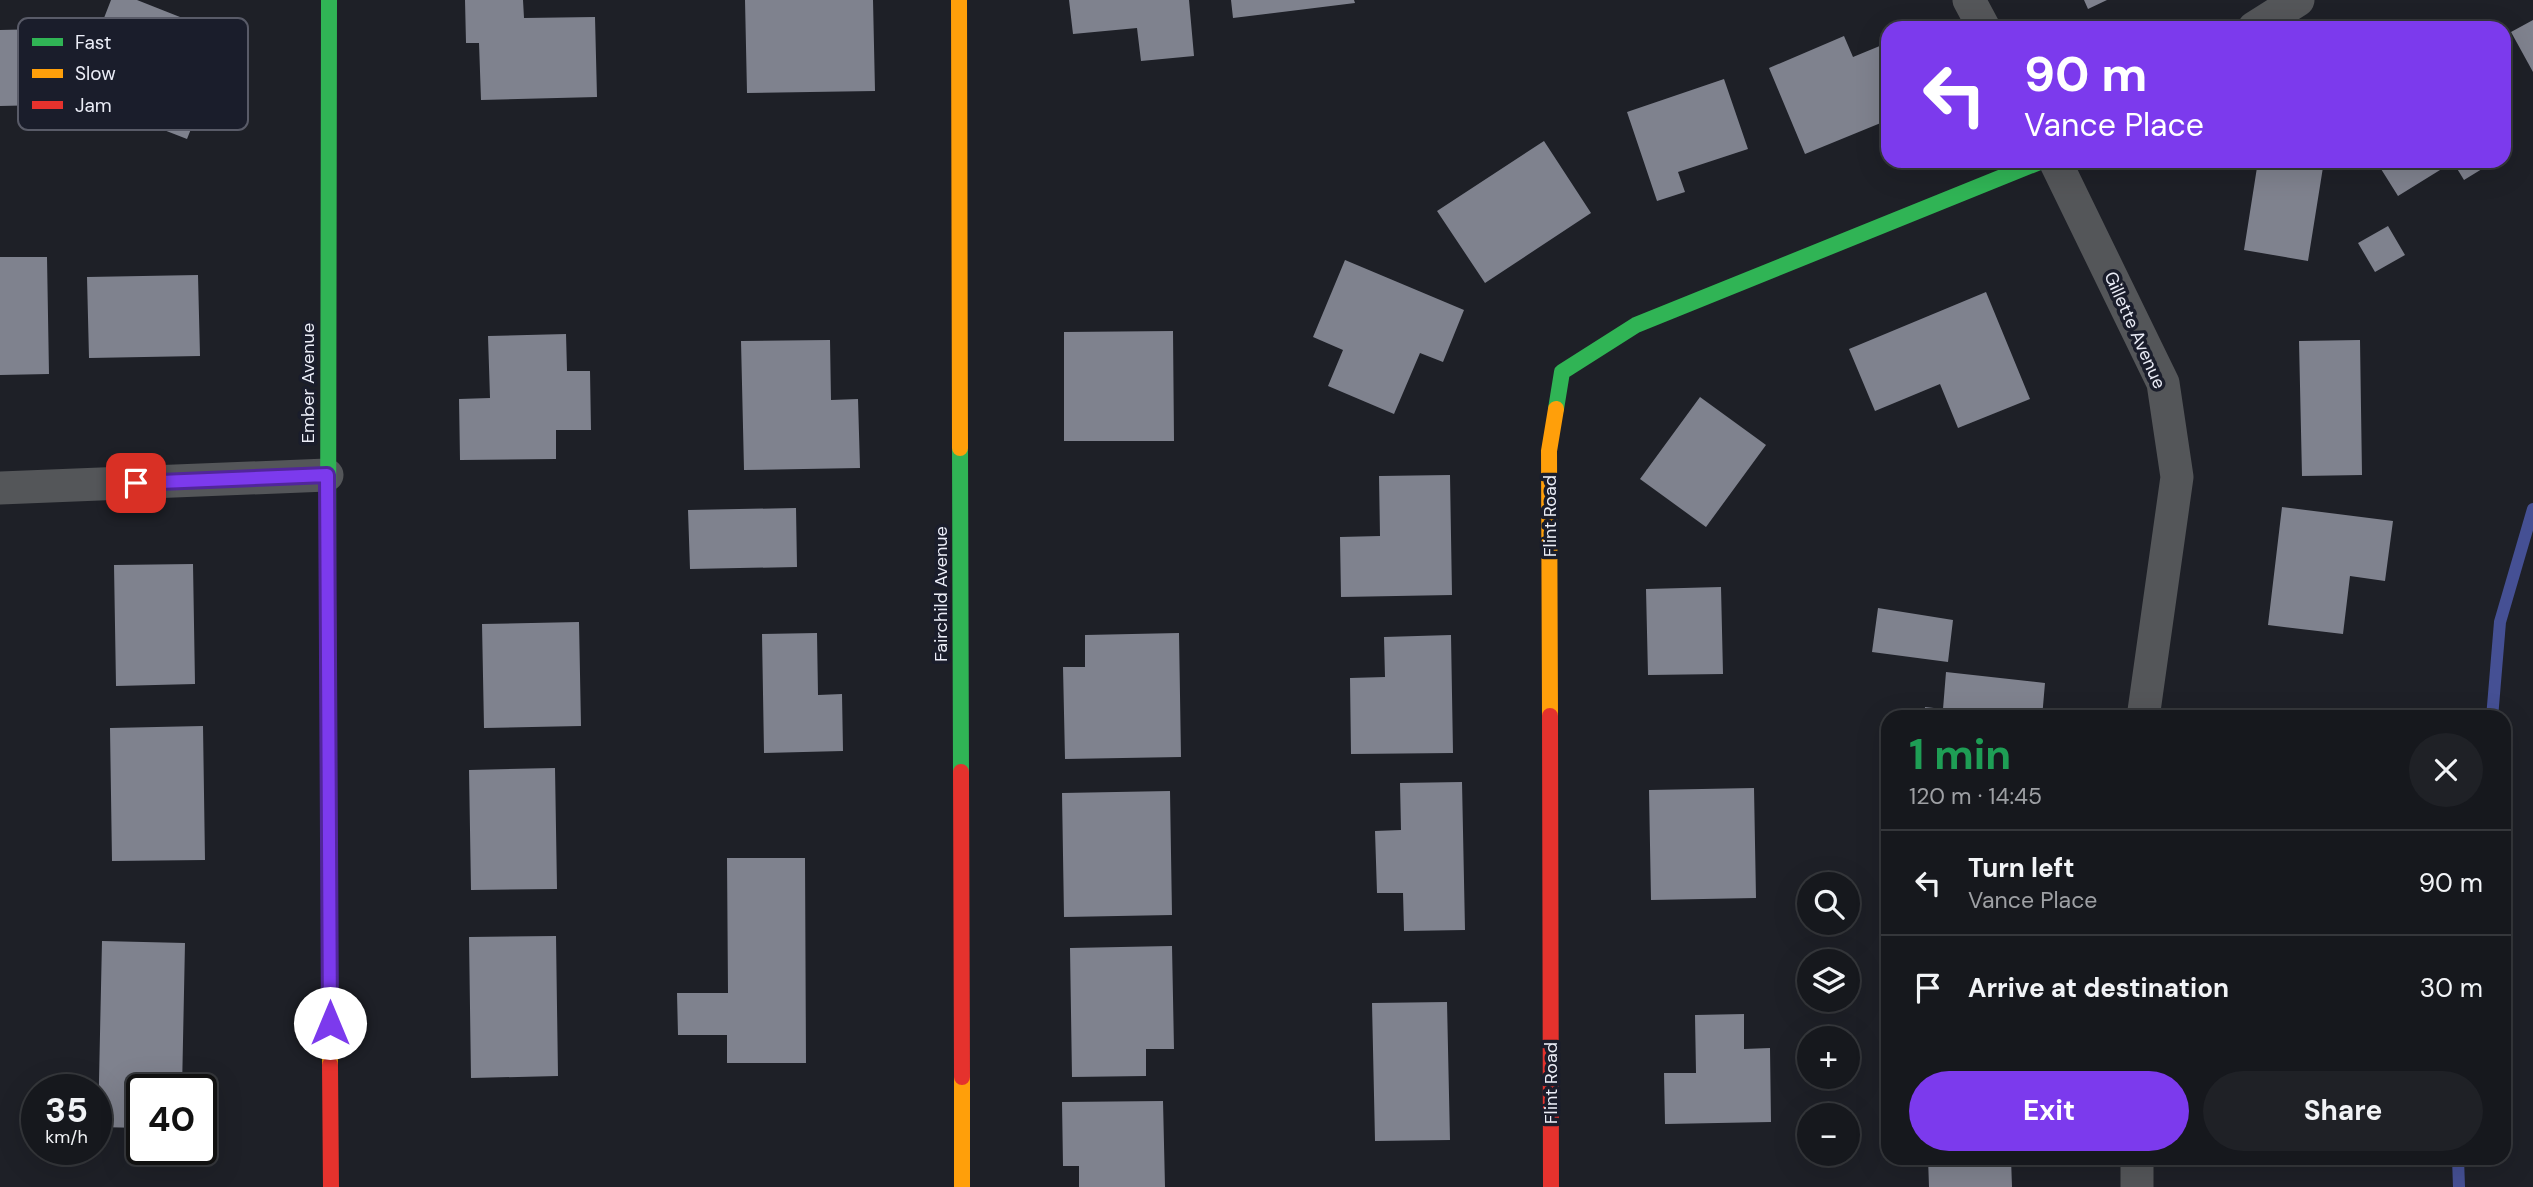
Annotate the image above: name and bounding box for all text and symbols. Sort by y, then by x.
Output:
legend [18,18,248,130]
text: Fast [75,30,111,55]
text: 90 m [2024,42,2147,106]
icon: left [1909,49,2000,140]
text: Slow [75,61,116,86]
text: Jam [75,93,112,118]
text: Vance Place [2024,104,2204,146]
street label: Gillette Avenue [2098,268,2172,392]
street label: Ember Avenue [296,323,320,443]
pin [106,453,166,513]
icon: arrive [117,464,155,502]
street label: Flint Road [1538,475,1562,557]
street label: Fairchild Avenue [929,526,953,662]
text: 1 min [1909,727,2011,782]
button: close [2409,733,2483,807]
text: 120 m · 14:45 [1909,781,2042,811]
text: Turn left [1968,851,2075,885]
icon: left [1909,864,1947,902]
text: 90 m [2419,866,2483,900]
map controls [1797,872,1860,1166]
button: search [1797,872,1860,935]
text: Vance Place [1968,885,2097,915]
button: layers [1797,949,1860,1012]
icon: arrive [1909,969,1947,1007]
text: Arrive at destination [1968,971,2229,1005]
text: 30 m [2420,971,2483,1005]
position arrow [293,986,367,1060]
button: + [1797,1026,1860,1089]
street label: Flint Road [1539,1042,1563,1124]
button: Exit [1909,1071,2189,1151]
button: Share [2203,1071,2483,1151]
speed limit sign: 40 [126,1074,217,1165]
text: 35 [45,1087,88,1133]
button: − [1797,1103,1860,1166]
text: km/h [45,1125,88,1149]

